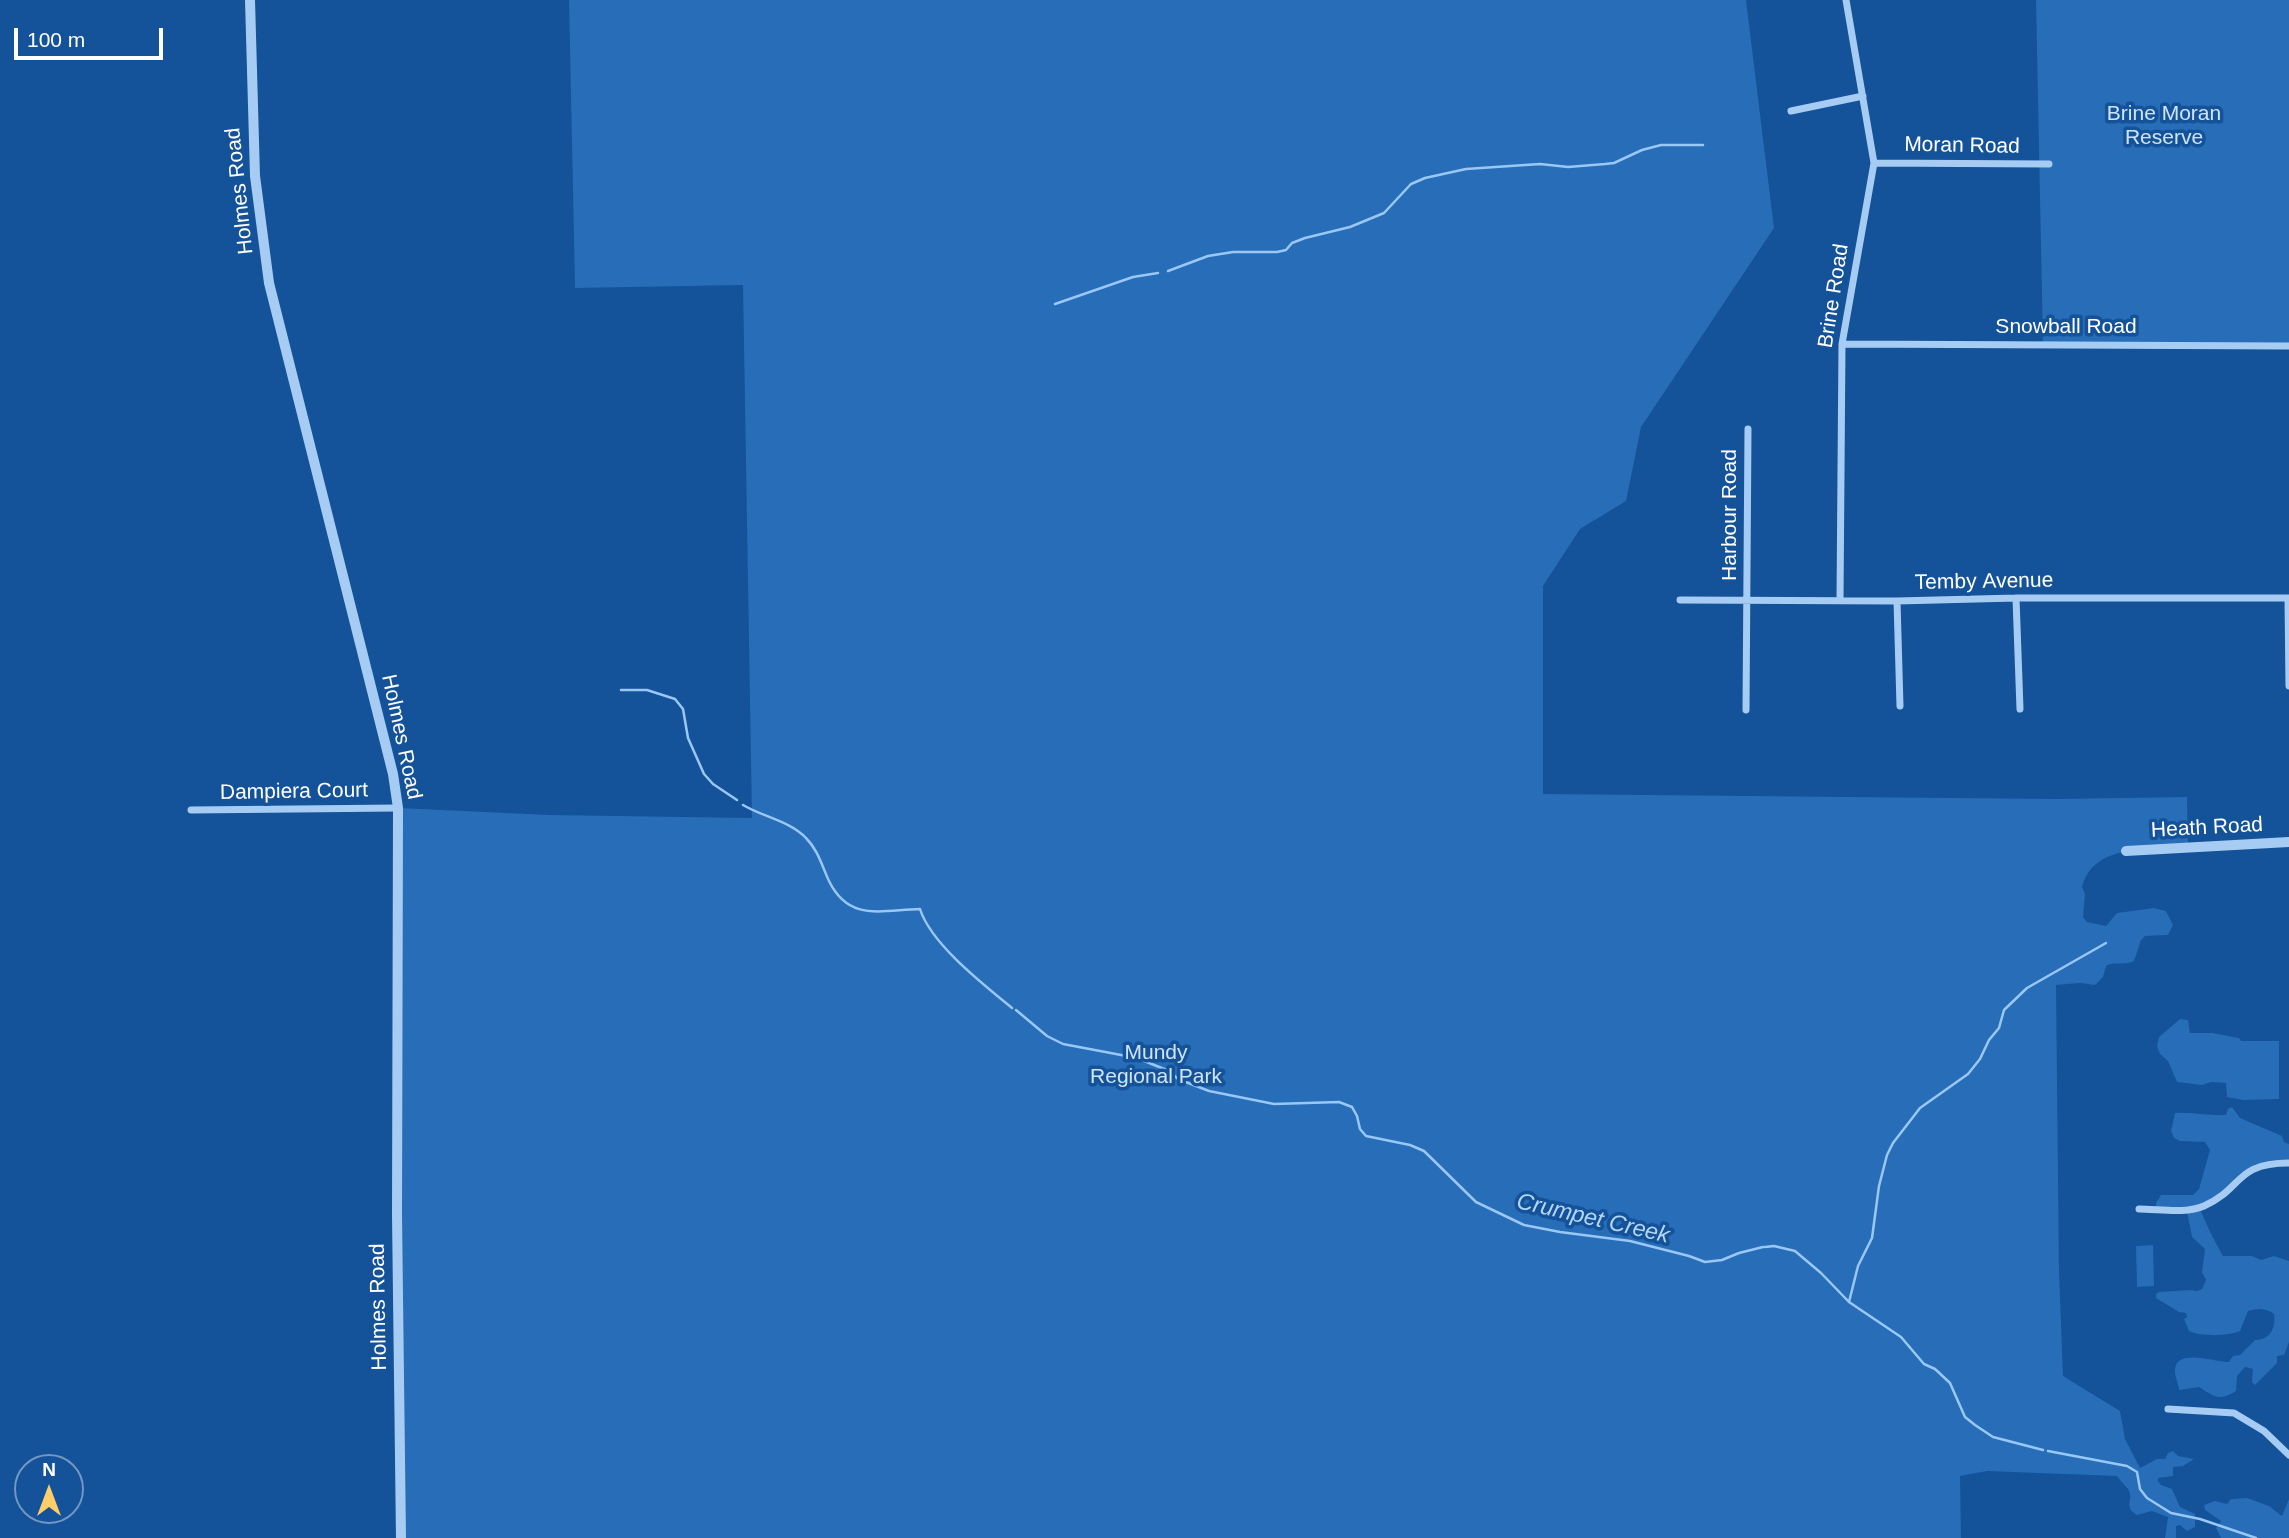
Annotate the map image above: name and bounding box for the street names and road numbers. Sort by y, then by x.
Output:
street label: Holmes Road [221,126,259,256]
street label: Moran Road [1904,132,2020,160]
street label: Brine Road [1813,242,1855,350]
street label: Snowball Road [1995,314,2137,340]
street label: Harbour Road [1717,449,1743,581]
street label: Temby Avenue [1915,568,2053,596]
street label: Holmes Road [375,672,427,802]
street label: Dampiera Court [220,778,368,806]
street label: Heath Road [2150,812,2264,844]
street label: Holmes Road [365,1243,393,1371]

